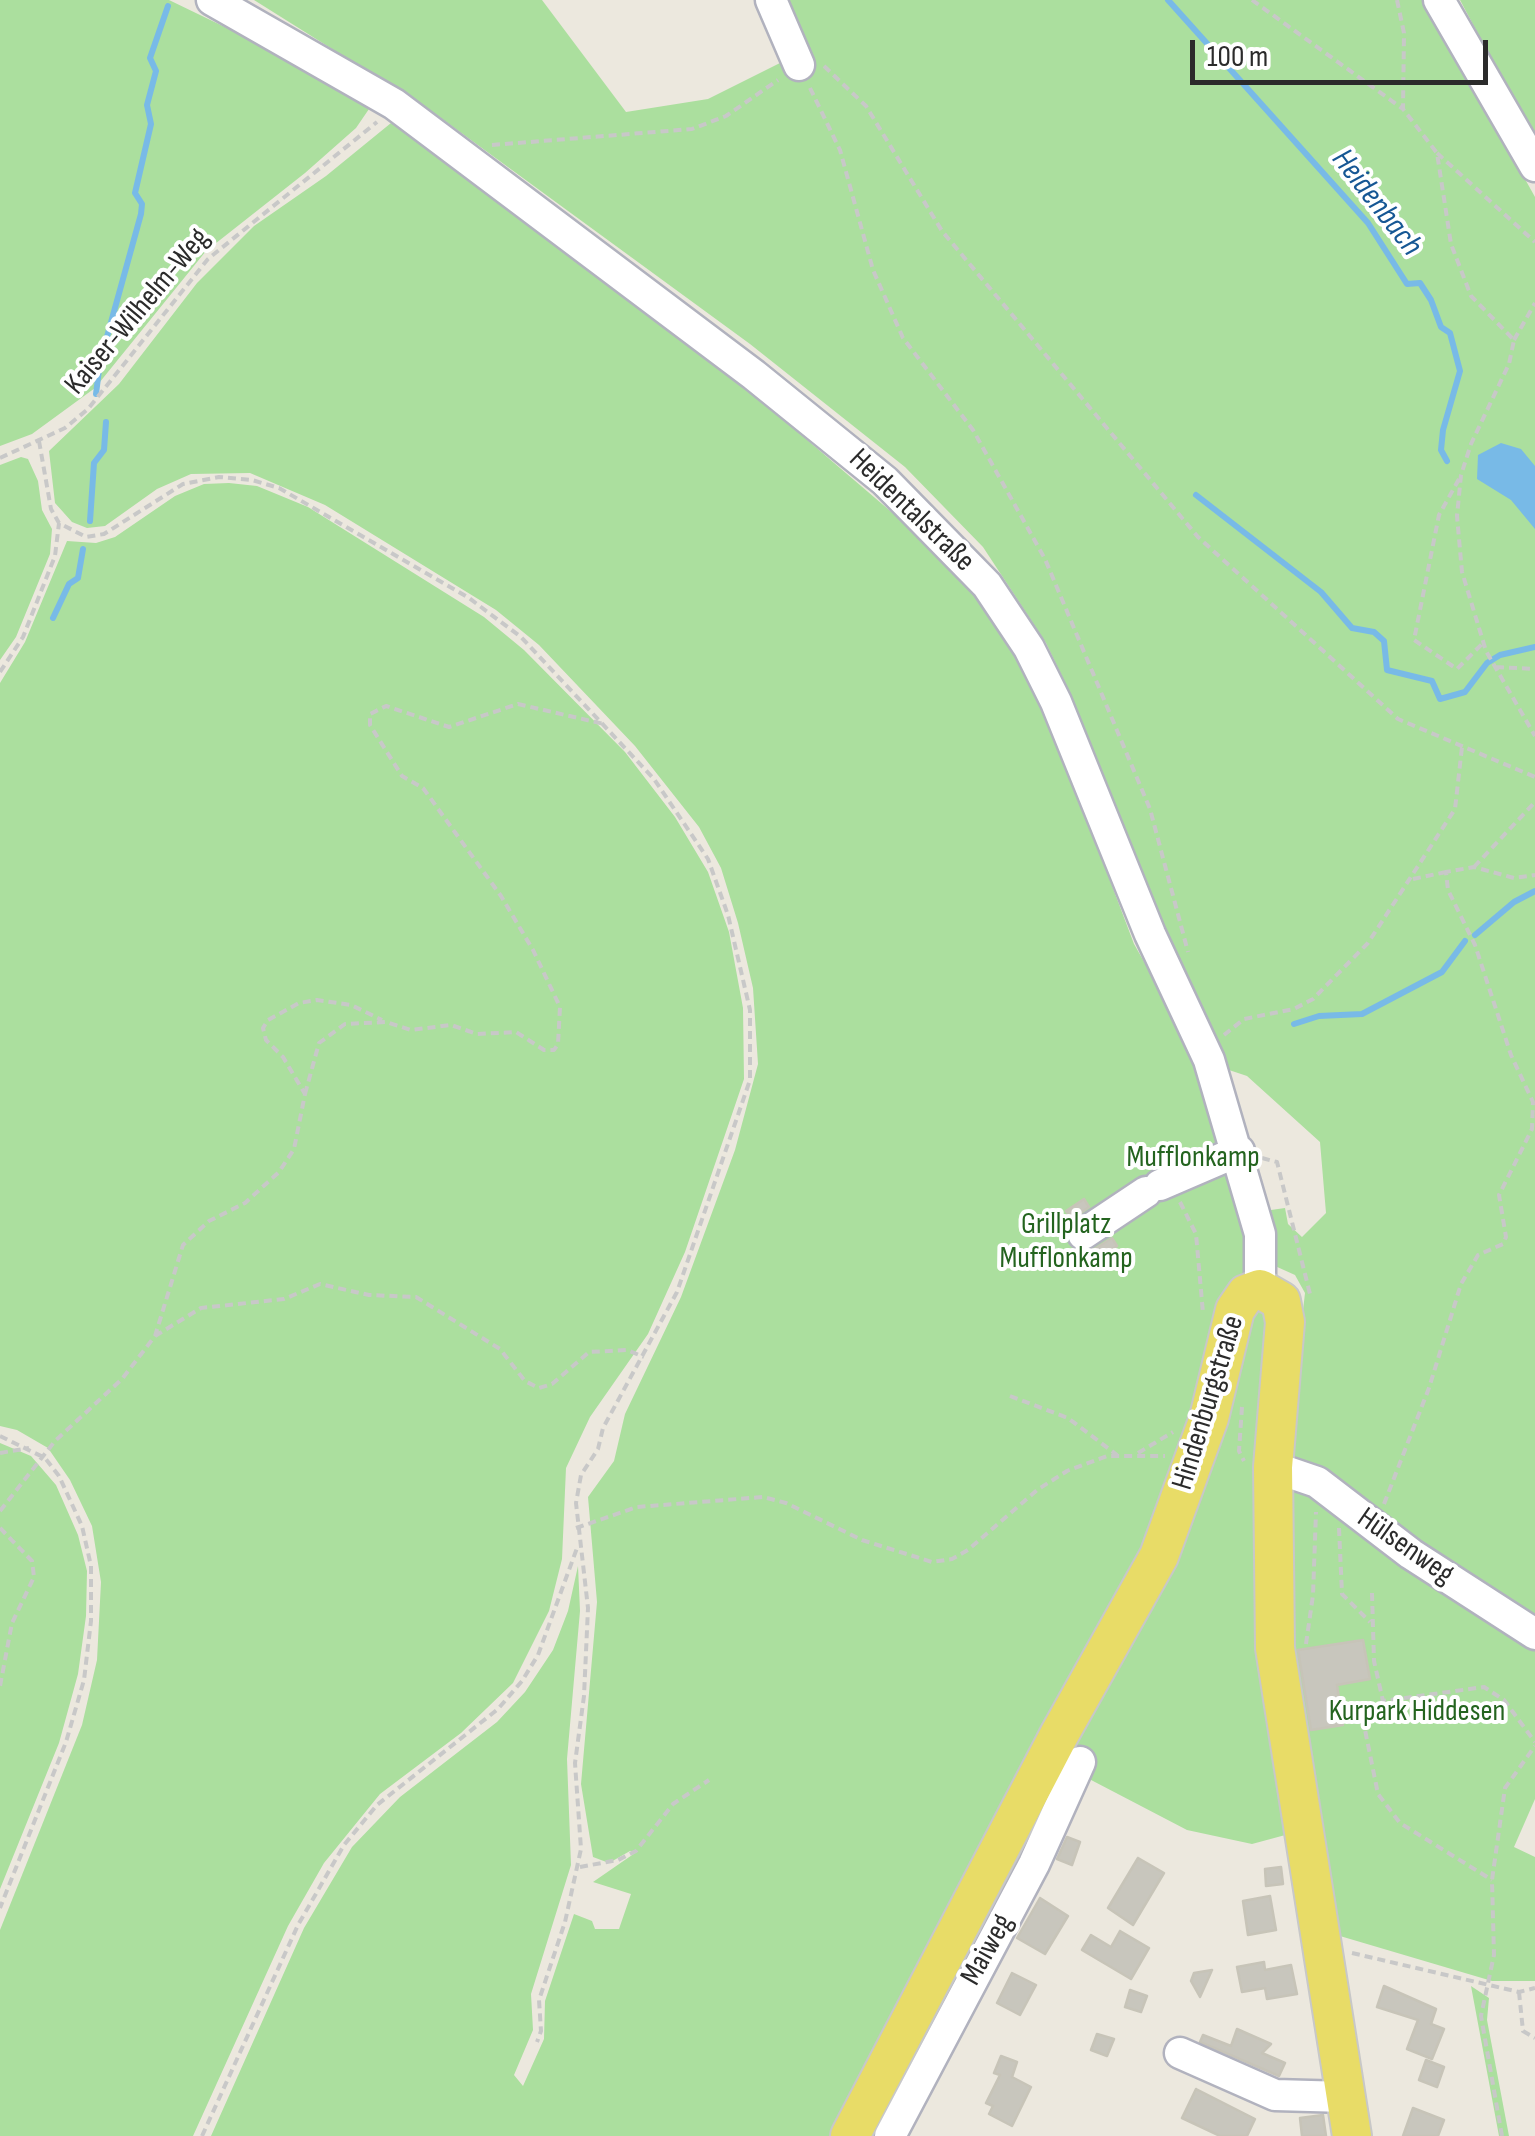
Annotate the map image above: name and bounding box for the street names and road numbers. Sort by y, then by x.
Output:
street label: Kaiser-Wilhelm-Weg [58,222,218,402]
street label: Heidentalstraße [841,442,981,580]
street label: Hindenburgstraße [1165,1312,1253,1494]
street label: Hülsenweg [1350,1501,1460,1593]
street label: Maiweg [954,1908,1022,1992]

